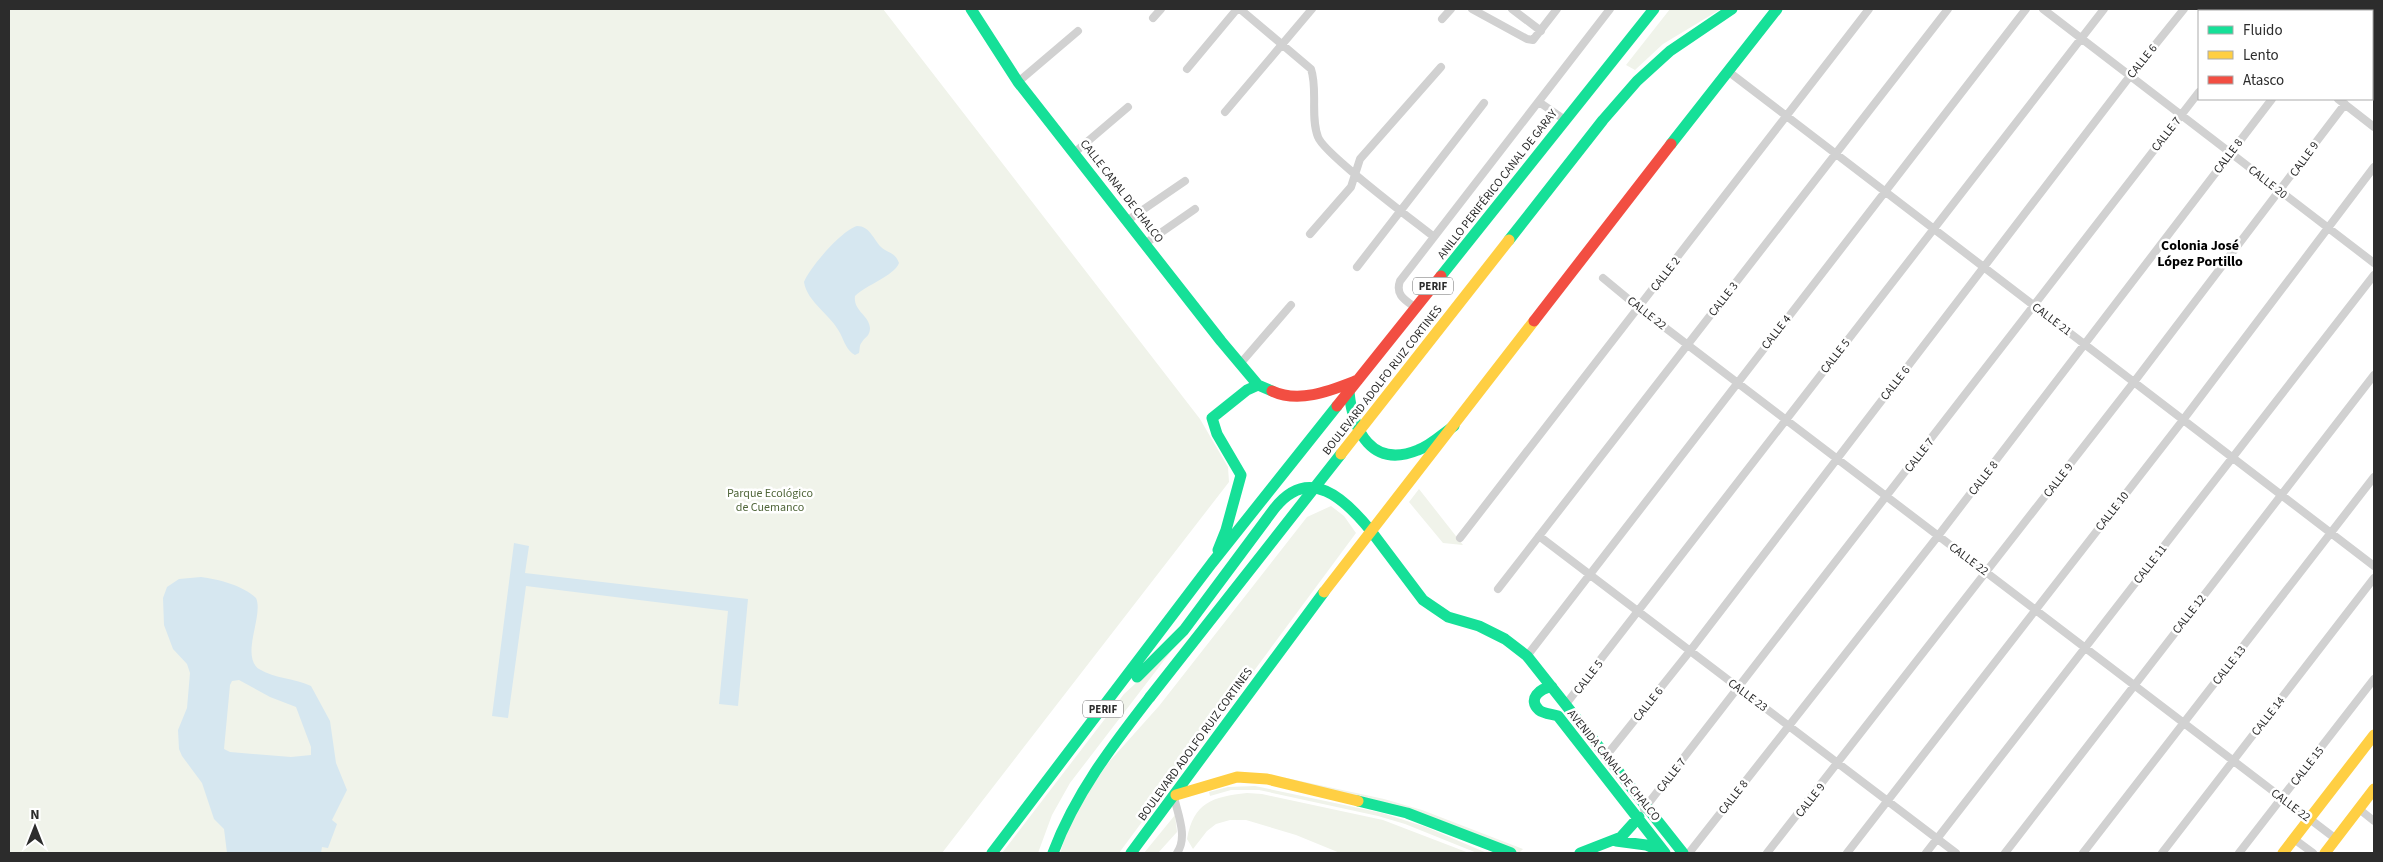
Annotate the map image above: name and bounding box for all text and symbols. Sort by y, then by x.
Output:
legend [2198,10,2373,100]
text: Fluido [2243,20,2283,41]
street label: CALLE 6 [2123,41,2162,82]
text: Lento [2243,45,2279,66]
text: Atasco [2243,70,2284,91]
street label: ANILLO PERIFÉRICO CANAL DE GARAY [1433,106,1562,263]
street label: CALLE 7 [2147,113,2185,155]
street label: CALLE 8 [2210,135,2247,177]
street label: CALLE CANAL DE CHALCO [1076,136,1167,247]
street label: CALLE 9 [2286,138,2323,180]
street label: CALLE 20 [2244,162,2291,203]
district label: Colonia José López Portillo [2157,236,2243,272]
street label: CALLE 2 [1646,253,1684,295]
road number: PERIF [1413,278,1453,294]
street label: CALLE 3 [1704,278,1742,320]
street label: CALLE 22 [1623,293,1670,334]
street label: CALLE 21 [2028,299,2075,340]
street label: BOULEVARD ADOLFO RUIZ CORTINES [1319,302,1446,459]
street label: CALLE 4 [1757,311,1795,353]
street label: CALLE 5 [1816,335,1854,377]
street label: CALLE 6 [1876,362,1914,404]
street label: CALLE 7 [1900,434,1938,476]
street label: CALLE 8 [1964,457,2002,499]
street label: CALLE 9 [2039,459,2077,501]
park label: Parque Ecológico de Cuemanco [727,485,813,516]
street label: CALLE 10 [2092,488,2133,535]
street label: CALLE 22 [1945,539,1992,580]
street label: CALLE 11 [2130,541,2171,588]
street label: CALLE 12 [2169,591,2210,638]
street label: CALLE 13 [2209,642,2250,689]
street label: CALLE 5 [1569,656,1607,698]
street label: BOULEVARD ADOLFO RUIZ CORTINES [1134,664,1257,824]
street label: CALLE 23 [1724,675,1771,716]
street label: CALLE 6 [1629,684,1668,725]
street label: CALLE 14 [2248,693,2289,740]
road number: PERIF [1083,701,1123,718]
street label: AVENIDA CANAL DE CHALCO [1563,706,1664,825]
street label: CALLE 15 [2287,743,2328,790]
street label: CALLE 7 [1652,754,1690,796]
street label: CALLE 8 [1714,776,1752,818]
street label: CALLE 9 [1791,779,1829,821]
street label: CALLE 22 [2267,785,2314,826]
north arrow [10,802,60,852]
text: N [30,805,40,825]

